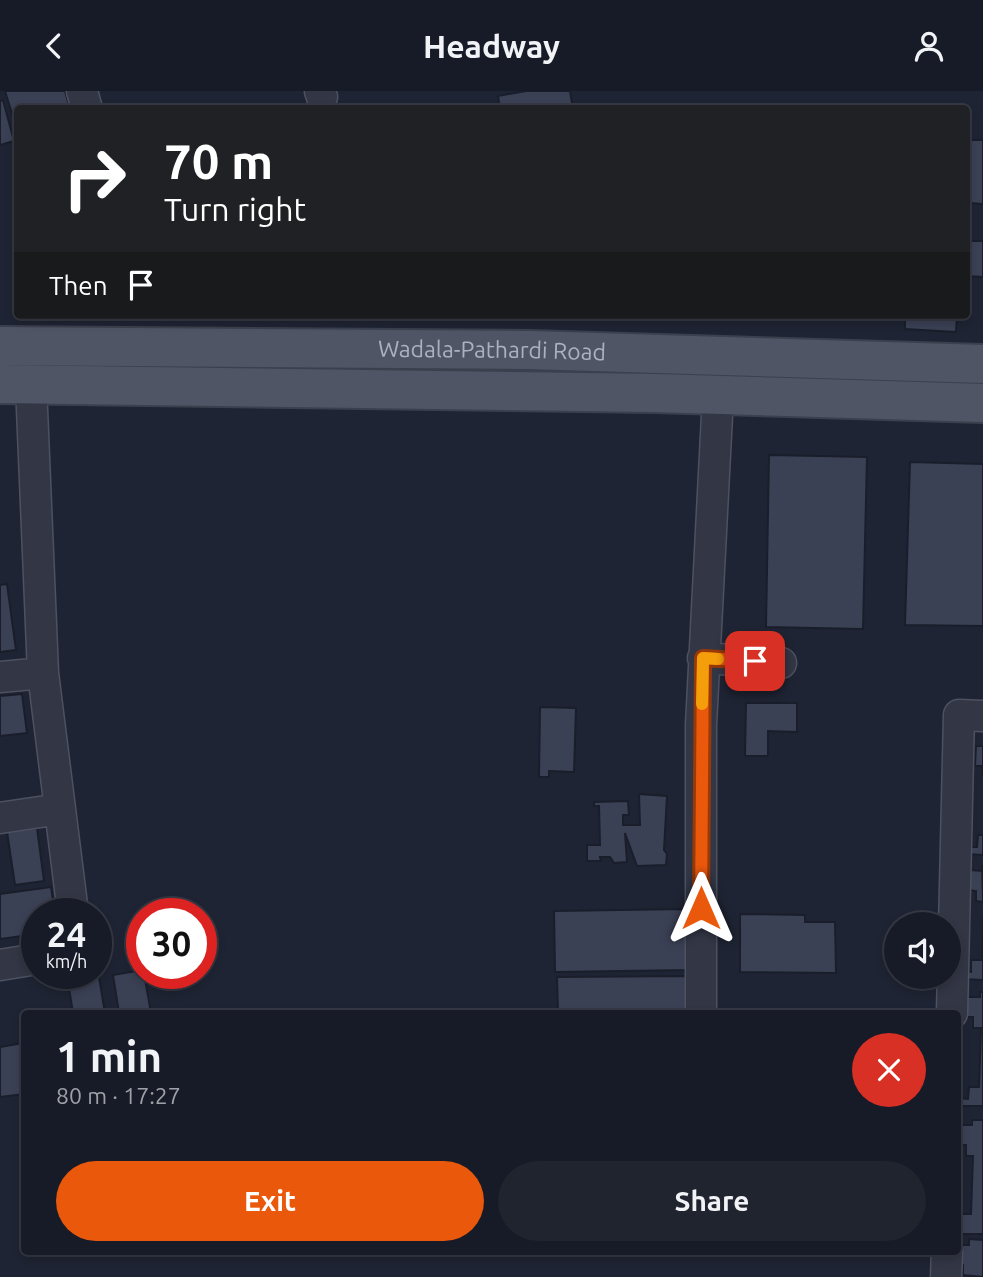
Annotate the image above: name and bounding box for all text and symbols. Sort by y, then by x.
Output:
icon: back [35,27,73,65]
icon: person [910,27,948,65]
text: Headway [423,28,560,64]
icon: right [49,133,140,224]
text: 70 m [164,133,273,188]
text: Turn right [164,191,306,227]
icon: arrive [122,266,160,304]
text: Then [49,271,108,300]
street label: Wadala-Pathardi Road [378,336,606,364]
pin [725,631,785,691]
icon: arrive [736,642,774,680]
position arrow [664,871,738,945]
speed limit sign: 30 [126,898,217,989]
map controls [884,912,961,989]
button: sound [884,912,961,989]
text: 24 [47,914,86,954]
text: km/h [46,951,87,971]
text: 1 min [56,1033,162,1080]
button: close [852,1033,926,1107]
text: 80 m · 17:27 [56,1083,181,1108]
button: Exit [56,1161,484,1241]
button: Share [498,1161,926,1241]

